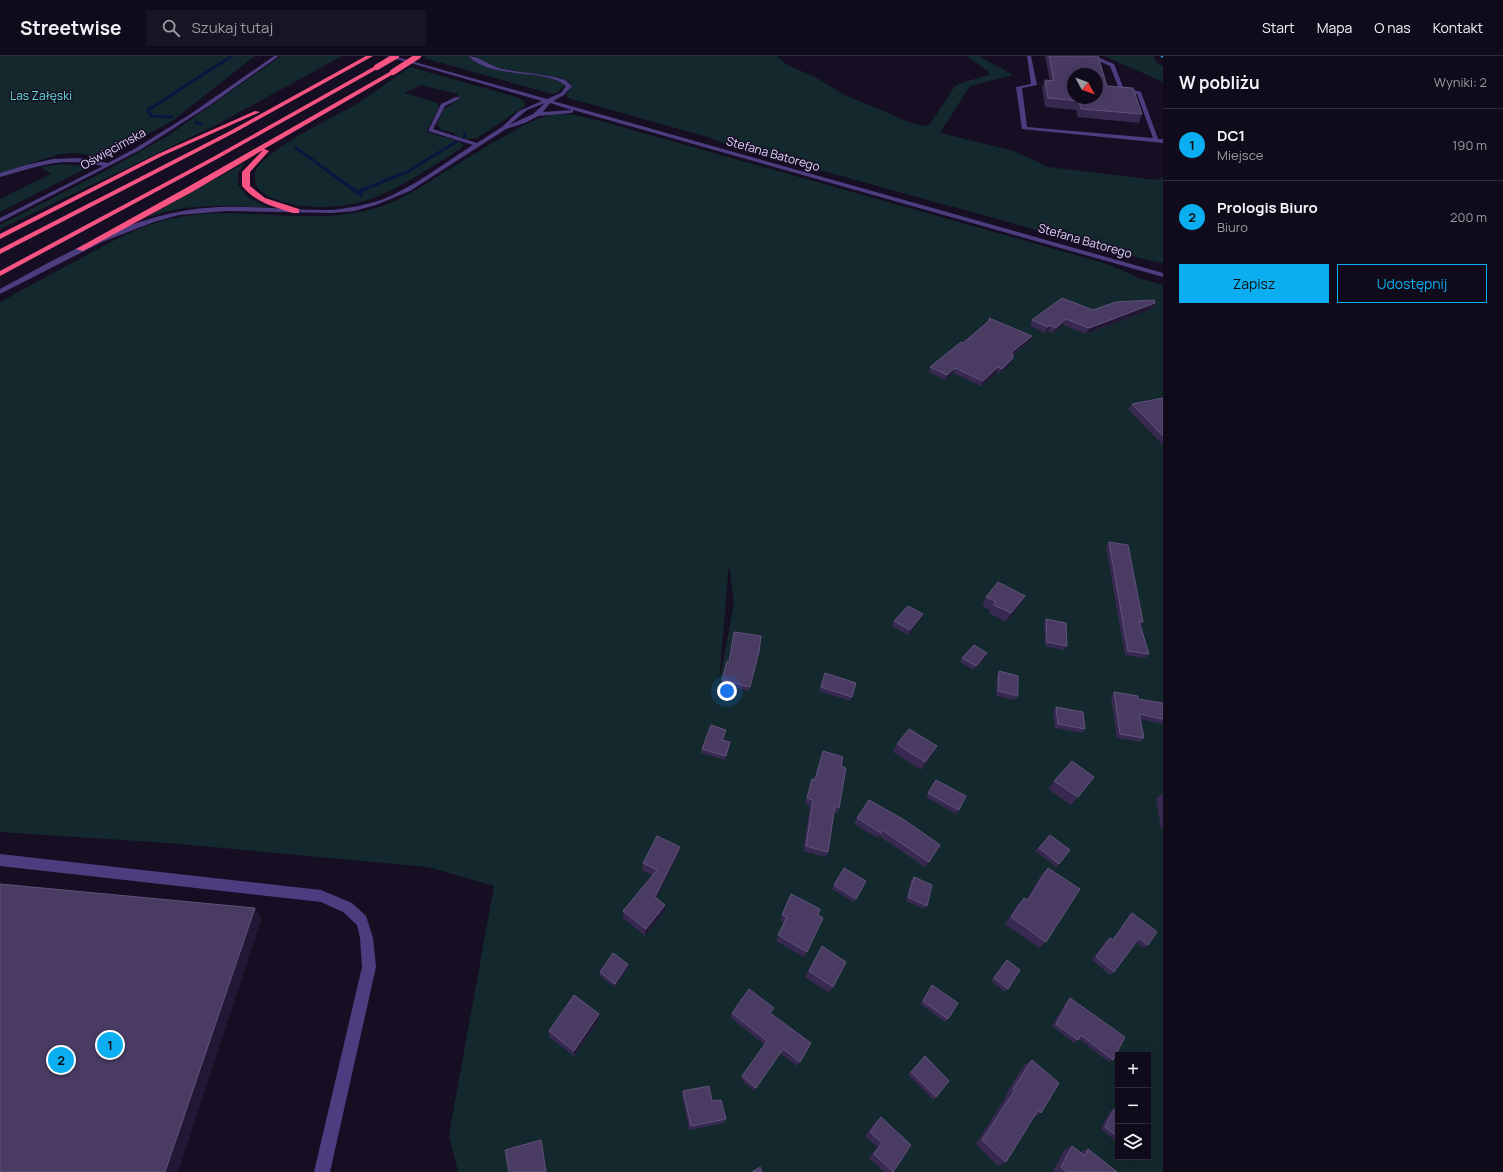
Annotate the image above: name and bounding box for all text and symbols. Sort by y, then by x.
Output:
search box [146,10,426,46]
text: Streetwise [20,15,122,41]
icon: search [160,17,182,39]
text: Szukaj tutaj [192,17,273,38]
text: Start [1262,18,1295,37]
text: Mapa [1317,18,1352,37]
text: O nas [1374,18,1411,37]
text: Kontakt [1433,18,1483,37]
north arrow [1067,68,1103,104]
text: W pobliżu [1179,71,1260,94]
text: Wyniki: 2 [1434,73,1487,91]
park label: Las Załęski [10,87,72,104]
street label: Oświęcimska [77,124,148,173]
text: DC1 [1217,125,1245,146]
street label: Stefana Batorego [724,132,822,175]
text: 1 [1189,136,1195,154]
text: 190 m [1452,136,1487,154]
text: Miejsce [1217,146,1263,164]
text: Prologis Biuro [1217,197,1318,218]
text: 2 [1188,208,1196,226]
text: 200 m [1450,208,1487,226]
text: Biuro [1217,218,1248,236]
street label: Stefana Batorego [1036,219,1134,262]
button: Zapisz [1179,264,1329,303]
button: Udostępnij [1337,264,1487,303]
your location [717,681,737,701]
pin: 1 [97,1030,123,1060]
pin: 2 [48,1045,74,1075]
map controls [1115,1052,1151,1160]
button: + [1115,1052,1151,1088]
button: − [1115,1088,1151,1124]
button: layers [1115,1124,1151,1160]

